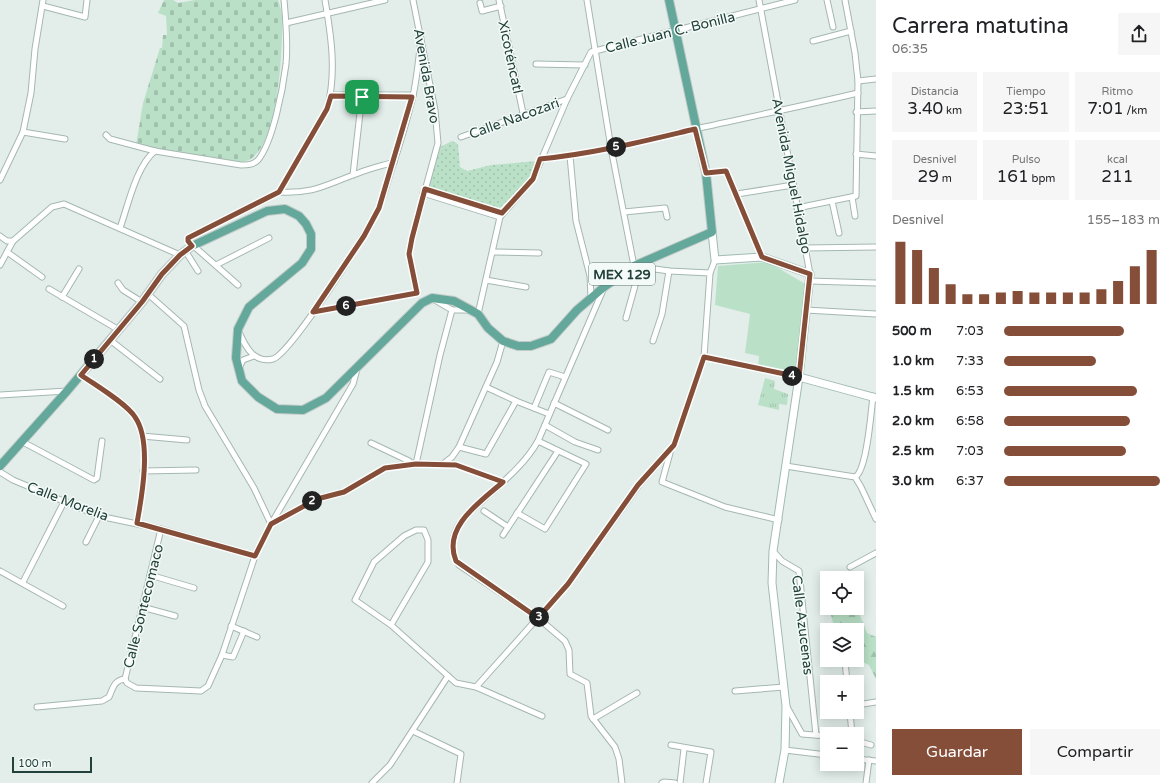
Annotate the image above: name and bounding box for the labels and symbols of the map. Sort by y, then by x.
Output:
street label: Calle Juan C. Bonilla [603,8,737,57]
street label: Xicoténcatl [494,19,527,95]
street label: Avenida Bravo [410,27,443,125]
pin [345,80,379,114]
street label: Calle Nacozari [467,94,562,143]
street label: Avenida Miguel Hidalgo [768,97,815,255]
pin: 5 [606,137,626,157]
road number: MEX 129 [589,263,655,285]
pin: 6 [336,296,356,316]
pin: 1 [84,349,104,369]
pin: 4 [782,366,802,386]
street label: Calle Morelia [25,478,111,525]
pin: 2 [302,491,322,511]
street label: Calle Sontecomaco [120,542,167,670]
street label: Calle Azucenas [788,574,817,676]
pin: 3 [529,607,549,627]
scale bar [12,755,92,774]

